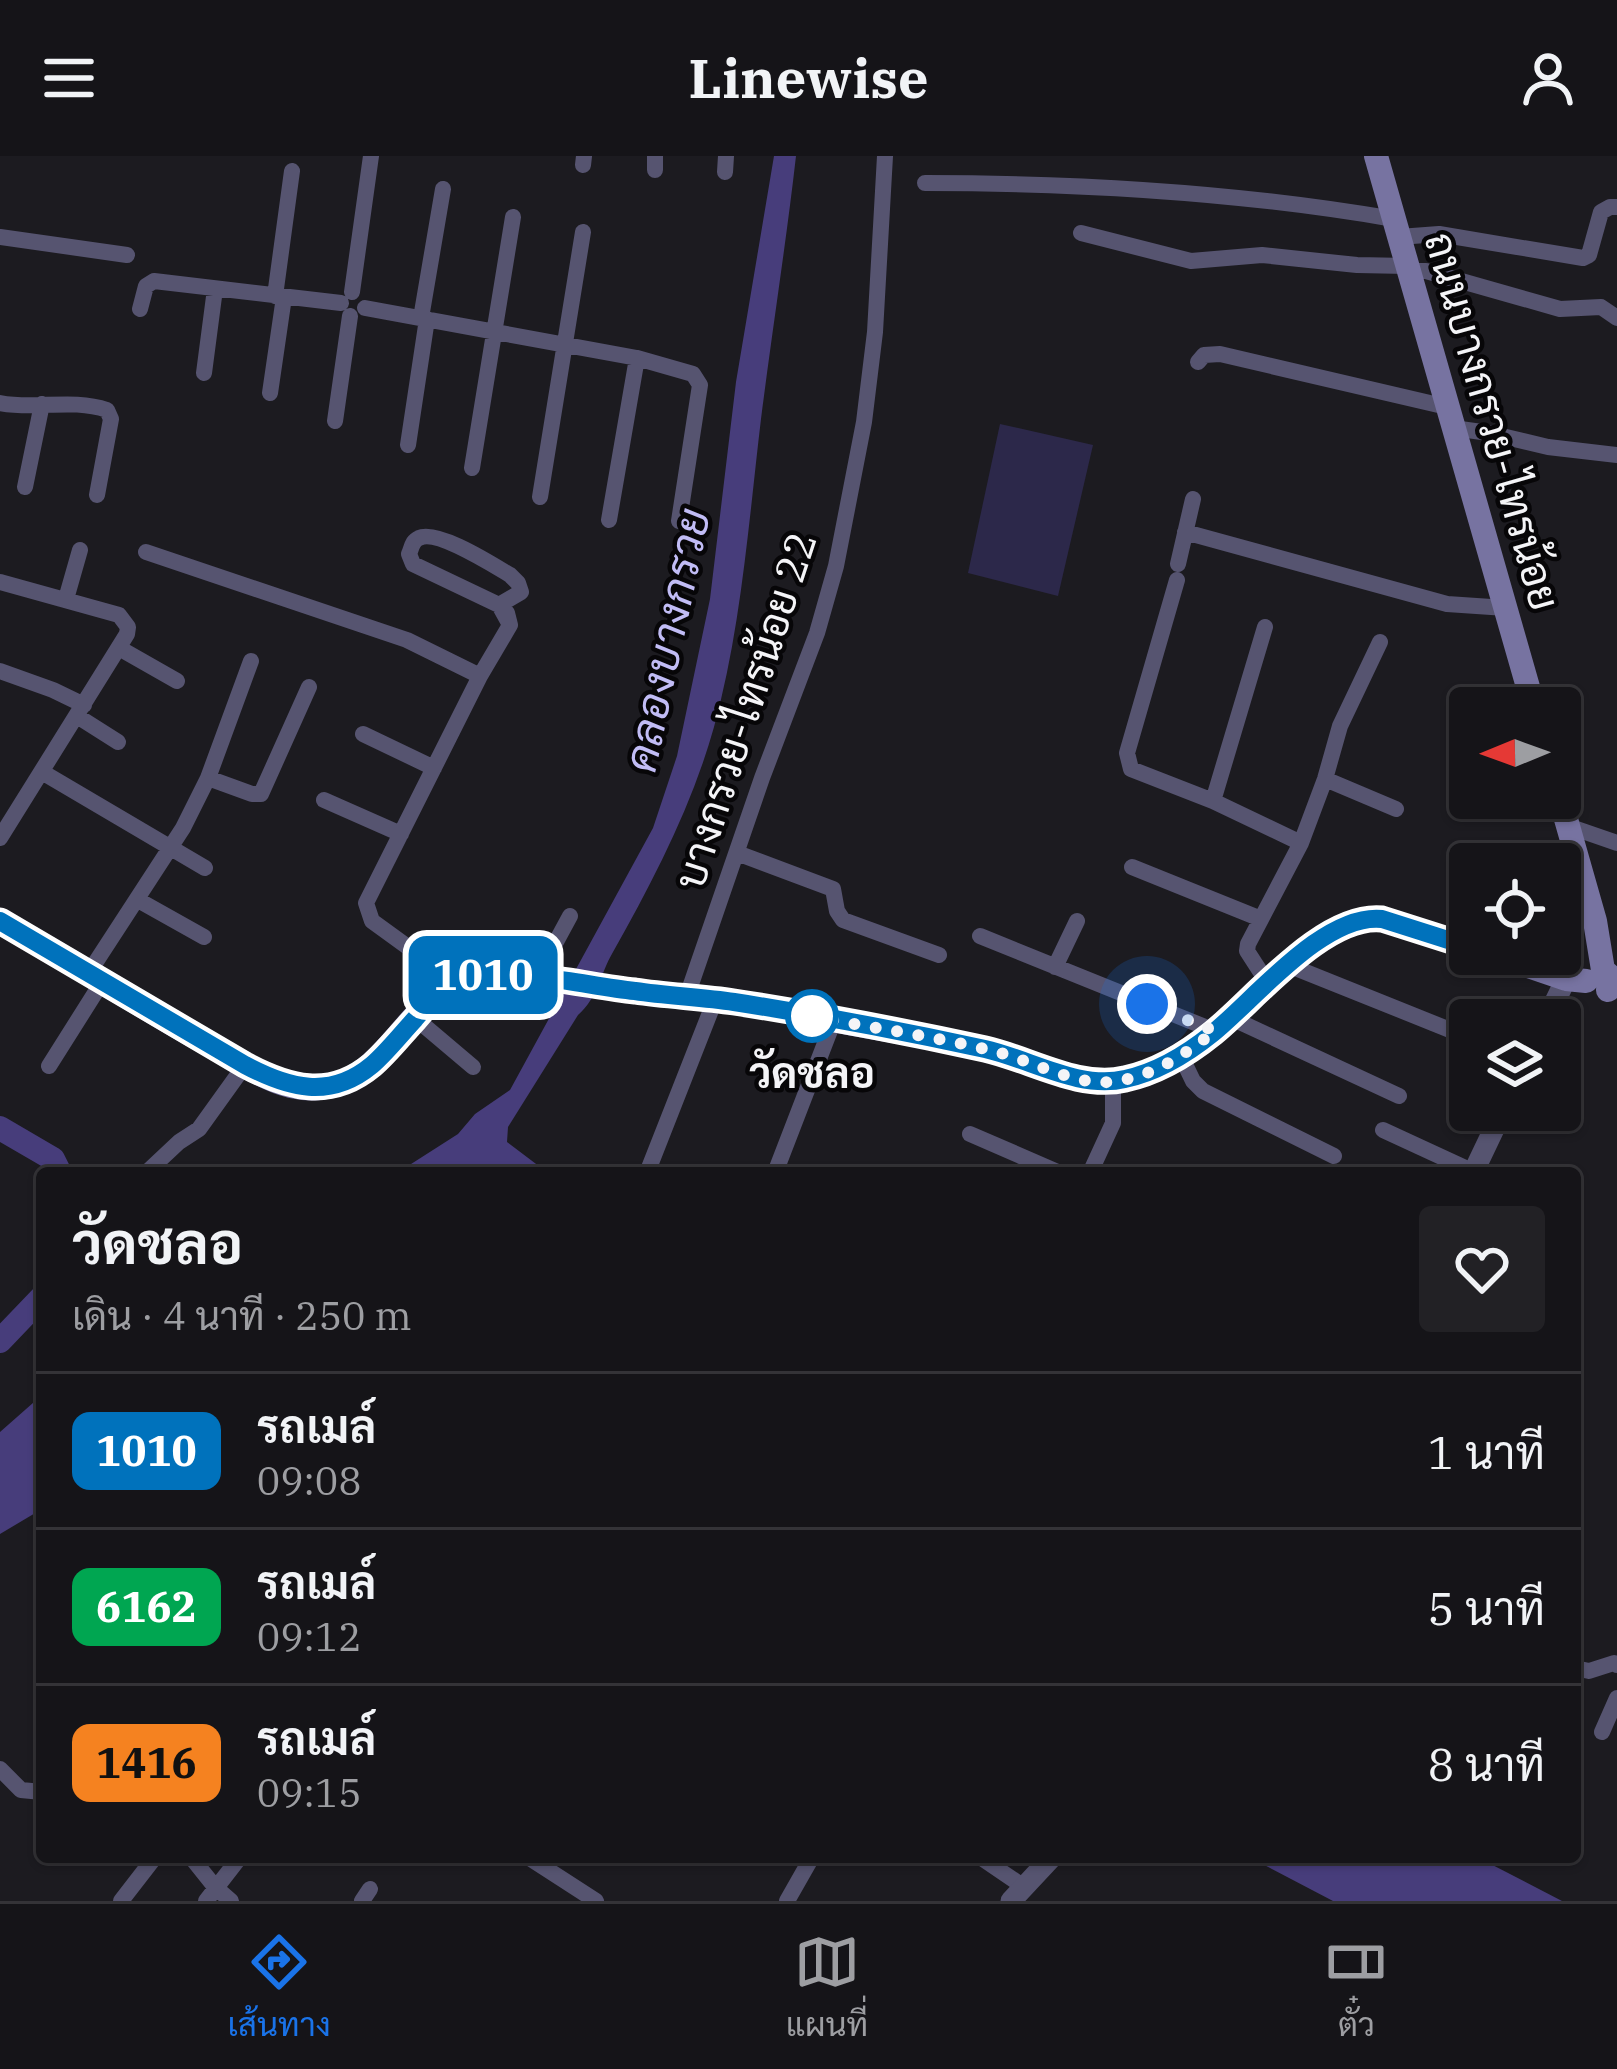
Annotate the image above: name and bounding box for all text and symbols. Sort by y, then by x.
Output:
text: Linewise [689,43,928,113]
icon: menu [36,45,102,111]
icon: person [1515,45,1581,111]
street label: ถนนบางกรวย-ไทรน้อย [1413,226,1573,616]
water label: คลองบางกรวย [610,503,722,777]
street label: บางกรวย-ไทรน้อย 22 [661,524,829,896]
north arrow [1449,687,1581,819]
map controls [1449,687,1581,1131]
button: locate [1449,843,1581,975]
line badge: 1010 [399,936,567,1014]
text: 1010 [433,947,533,1002]
your location [1117,974,1177,1034]
marker: วัดชลอ [787,991,837,1041]
button: layers [1449,999,1581,1131]
place label: วัดชลอ [749,1045,875,1100]
text: วัดชลอ [72,1206,243,1280]
button: heart [1419,1206,1545,1332]
text: เดิน · 4 นาที · 250 m [72,1290,412,1341]
text: รถเมล์ [257,1397,376,1455]
text: 1010 [96,1423,197,1478]
text: 1 นาที [1428,1423,1545,1481]
text: 09:08 [257,1455,362,1506]
text: รถเมล์ [257,1553,376,1611]
text: 6162 [96,1579,197,1634]
text: 5 นาที [1428,1579,1545,1637]
text: 09:12 [257,1611,362,1662]
text: รถเมล์ [257,1709,376,1767]
text: 1416 [96,1735,197,1790]
text: 8 นาที [1428,1735,1545,1793]
text: 09:15 [257,1767,362,1818]
tab: เส้นทาง [228,1929,331,2045]
tab: แผนที่ [786,1929,868,2045]
tab: ตั๋ว [1323,1929,1389,2045]

